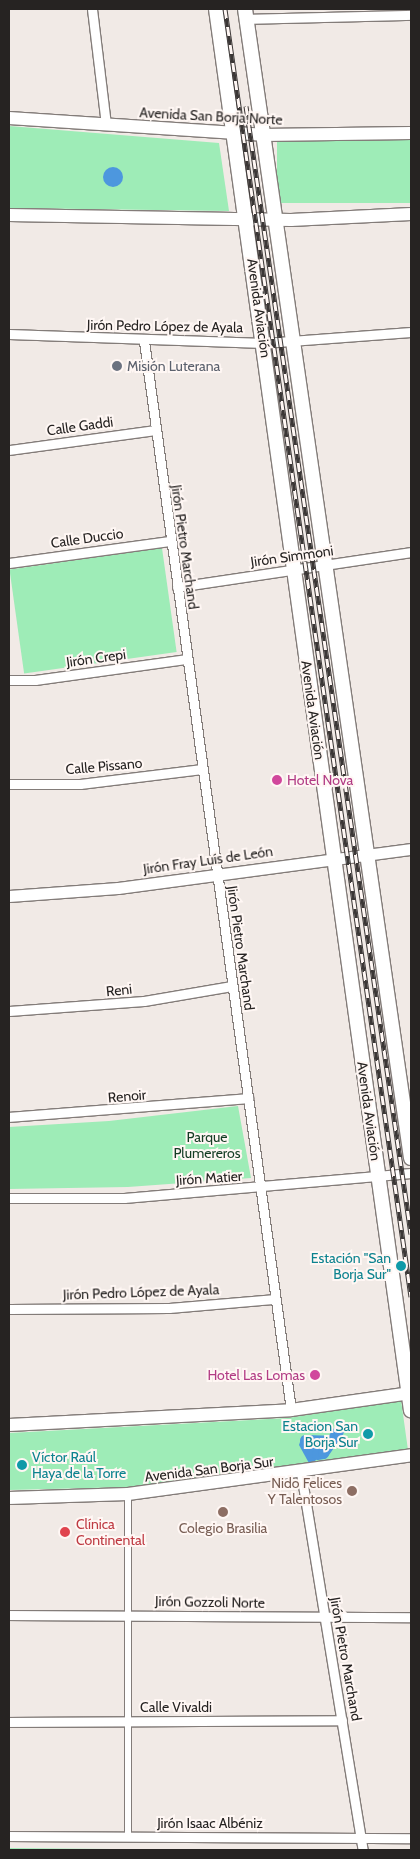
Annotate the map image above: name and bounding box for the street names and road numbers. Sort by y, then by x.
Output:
street label: Avenida San Borja Norte [139,104,283,128]
street label: Avenida Aviación [244,257,274,359]
street label: Jirón Pedro López de Ayala [87,316,243,336]
street label: Calle Gaddi [46,413,114,439]
street label: Jirón Pietro Marchand [168,484,202,610]
street label: Calle Duccio [50,525,124,551]
street label: Jirón Simmoni [250,542,334,570]
street label: Jirón Crepi [65,646,127,670]
street label: Avenida Aviación [298,659,328,761]
street label: Calle Pissano [65,754,143,778]
street label: Jirón Fray Luís de León [142,843,274,877]
street label: Jirón Pietro Marchand [224,885,258,1011]
street label: Reni [105,980,133,1000]
street label: Avenida Aviación [354,1060,384,1162]
street label: Renoir [107,1086,147,1106]
street label: Jirón Matier [175,1167,243,1189]
street label: Jirón Pedro López de Ayala [63,1281,219,1303]
street label: Avenida San Borja Sur [144,1453,274,1485]
street label: Jirón Gozzoli Norte [155,1593,265,1611]
street label: Jirón Pietro Marchand [327,1596,365,1722]
street label: Calle Vivaldi [140,1699,212,1715]
street label: Jirón Isaac Albéniz [157,1815,263,1831]

